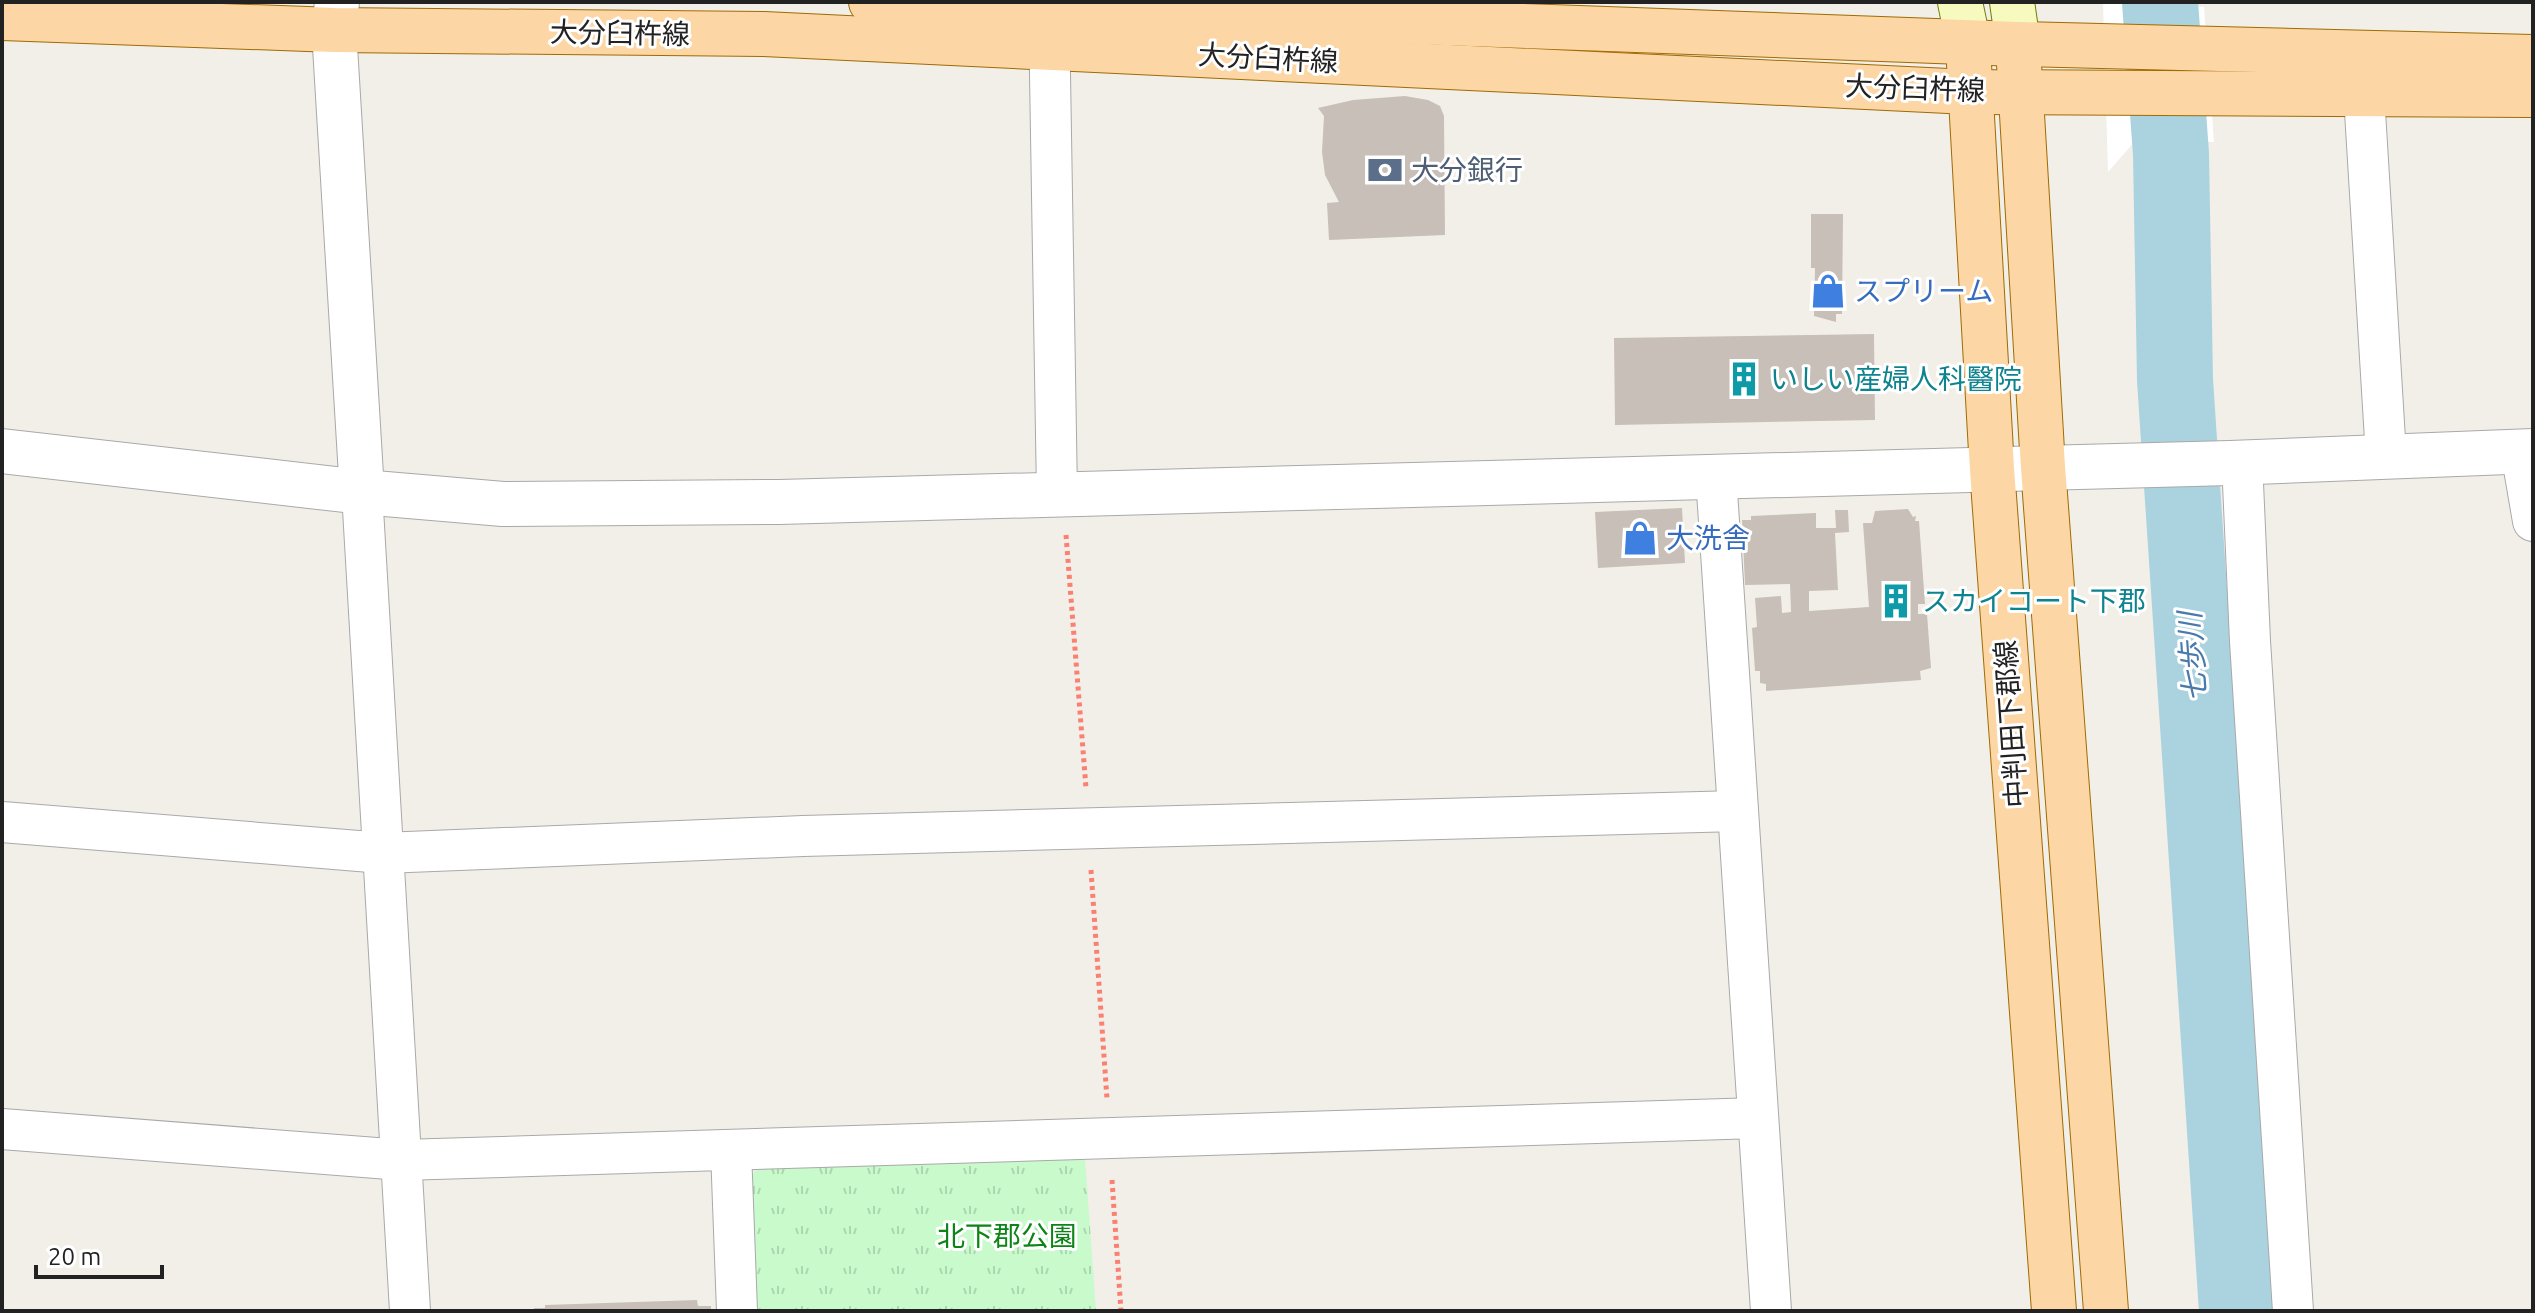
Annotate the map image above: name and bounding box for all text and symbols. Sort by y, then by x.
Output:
street label: 大分臼杵線 [550,16,690,49]
street label: 大分臼杵線 [1197,38,1339,77]
street label: 大分臼杵線 [1845,70,1986,105]
bank icon: 大分銀行 [1366,151,1404,189]
place label: 大分銀行 [1411,154,1523,185]
shop icon: スプリーム [1809,272,1847,310]
place label: スプリーム [1854,275,1993,306]
building icon: いしい産婦人科醫院 [1725,360,1763,398]
place label: いしい産婦人科醫院 [1770,363,2022,394]
shop icon: 大洗舎 [1621,519,1659,557]
place label: 大洗舎 [1666,522,1750,553]
building icon: スカイコート下郡 [1877,582,1915,620]
place label: スカイコート下郡 [1922,585,2146,616]
water label: 七歩川 [2172,608,2212,703]
street label: 中判田下郡線 [1989,639,2032,809]
park label: 北下郡公園 [937,1220,1077,1251]
scale bar [36,1229,162,1279]
text: 20 m [48,1243,101,1270]

